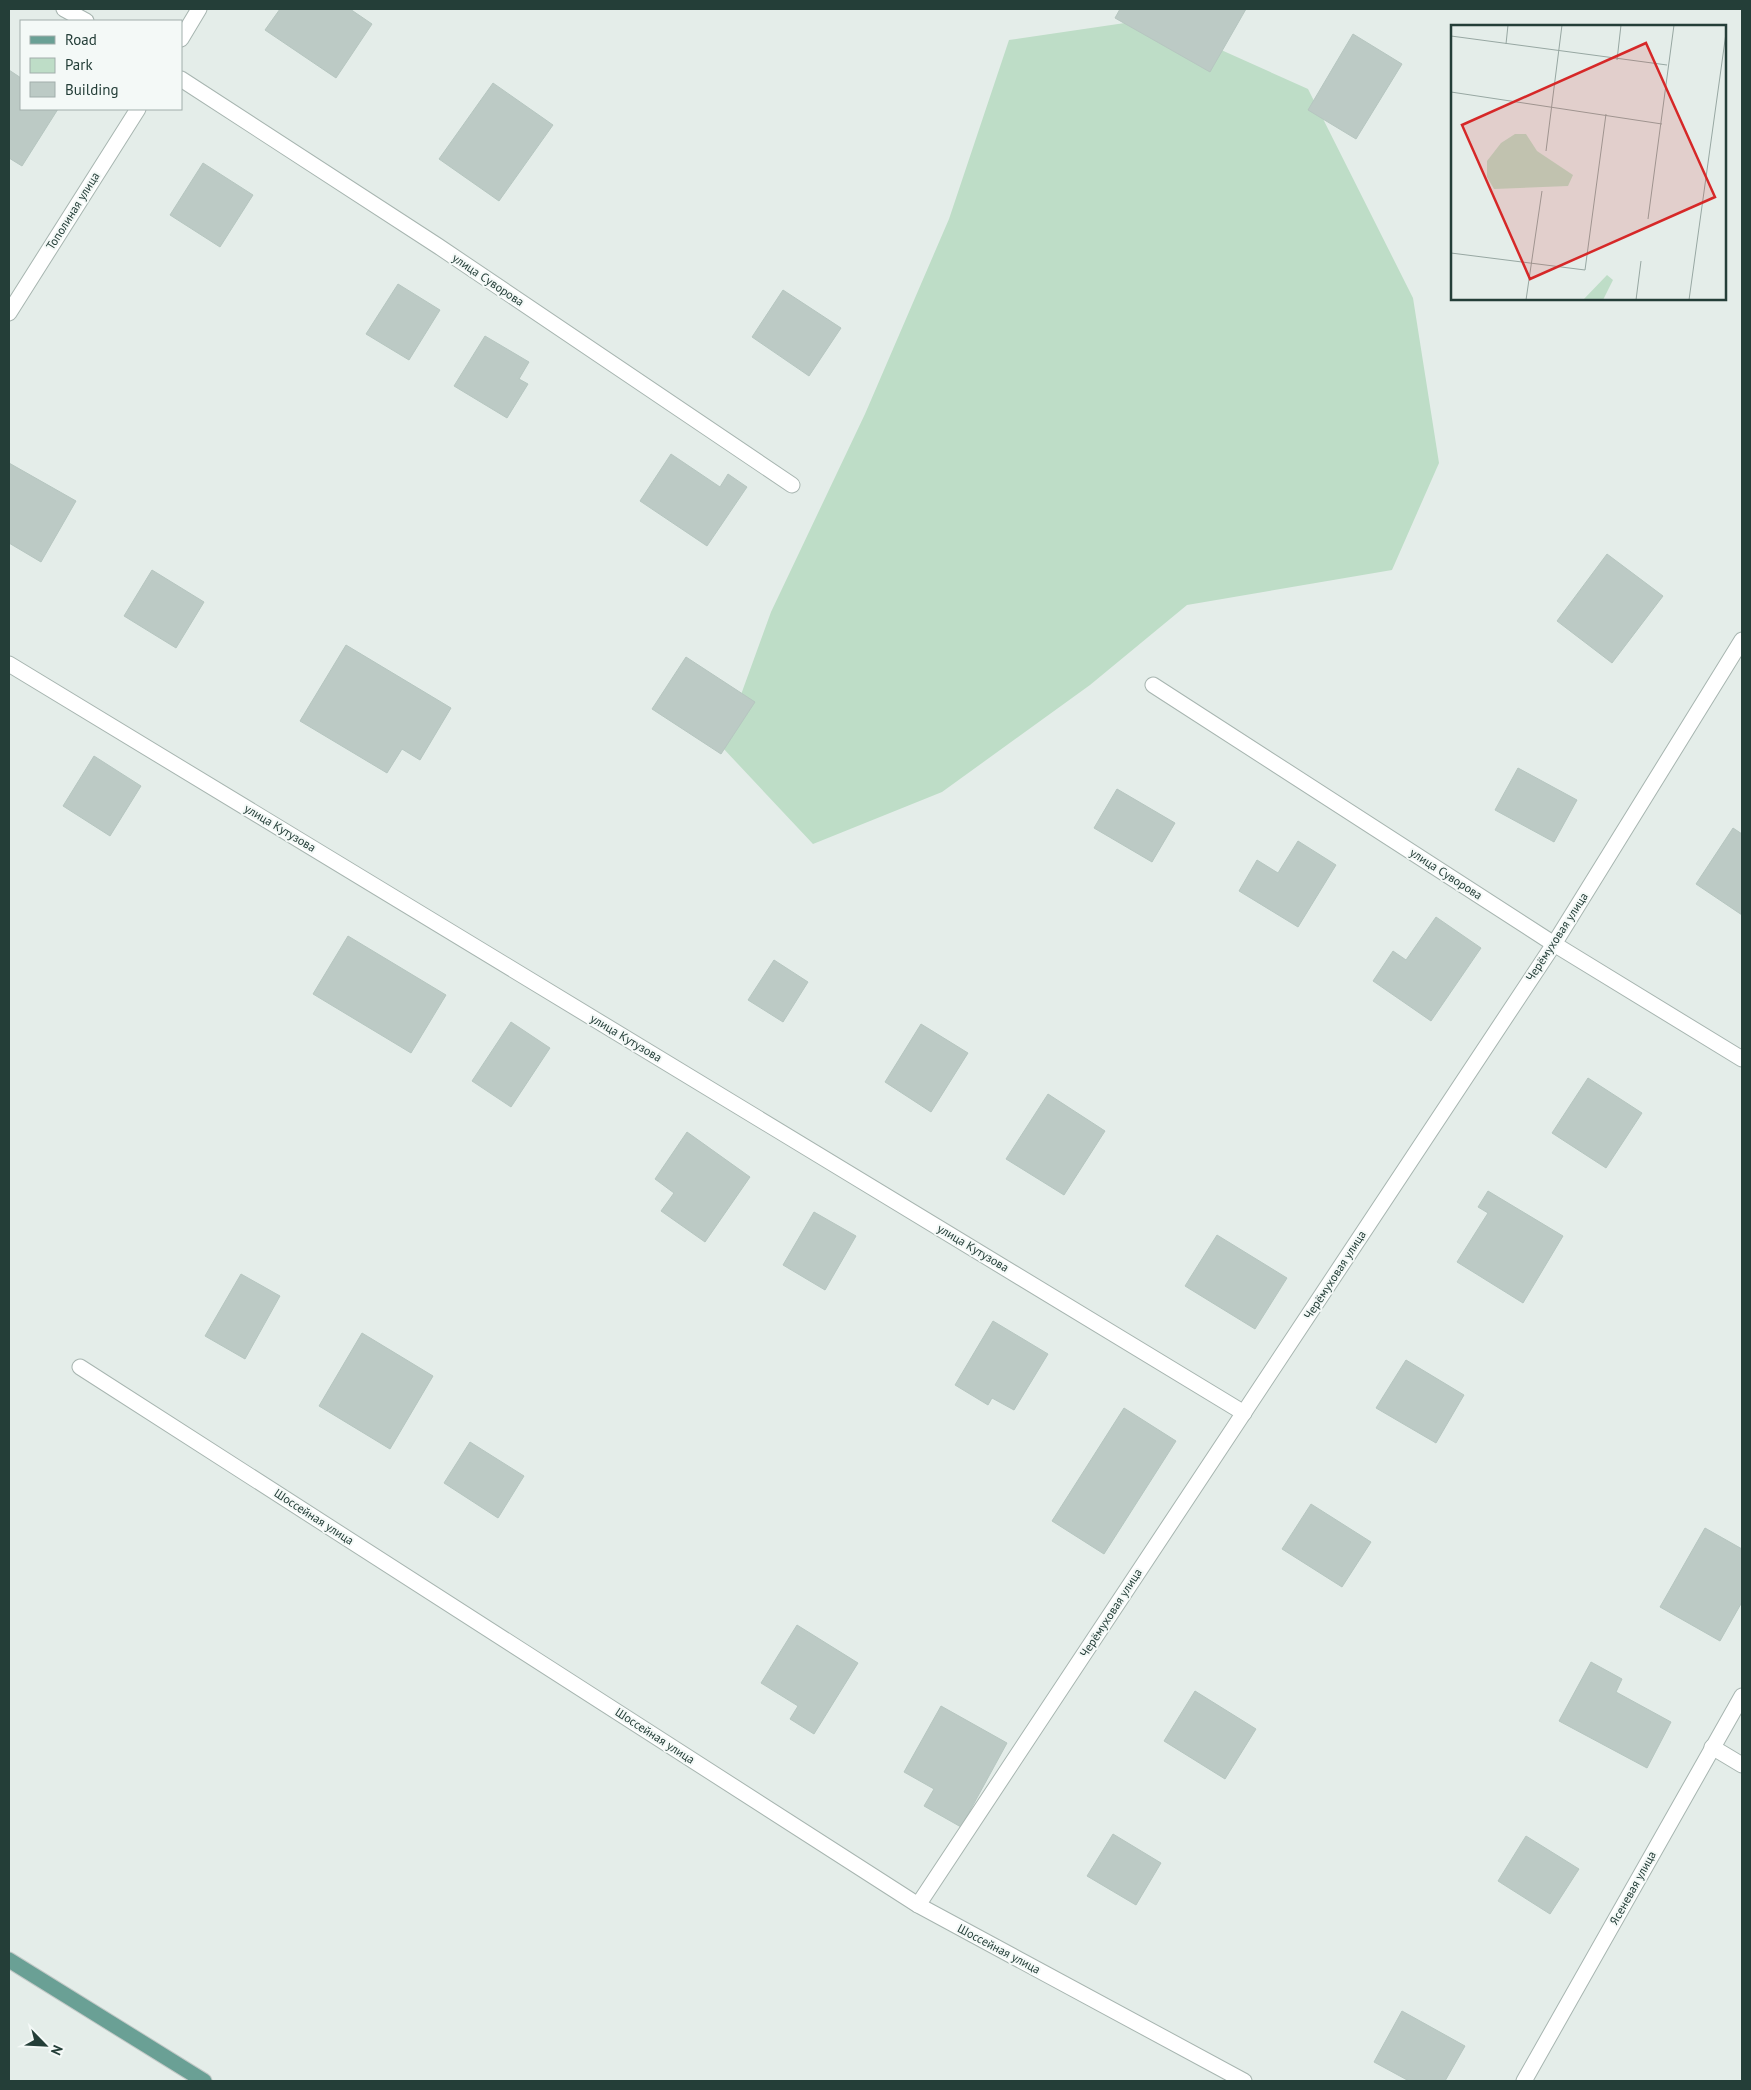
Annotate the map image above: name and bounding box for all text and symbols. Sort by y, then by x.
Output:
legend [20,20,182,110]
inset map [1451,25,1726,300]
text: Road [65,30,97,49]
text: Park [65,55,93,74]
text: Building [65,80,119,99]
street label: Тополиная улица [43,169,102,252]
street label: улица Суворова [450,250,527,309]
street label: улица Кутузова [242,800,319,855]
street label: улица Суворова [1407,845,1485,903]
street label: Черёмуховая улица [1522,889,1591,984]
street label: улица Кутузова [588,1010,665,1065]
street label: улица Кутузова [935,1220,1012,1275]
street label: Черёмуховая улица [1300,1227,1369,1322]
street label: Шоссейная улица [272,1485,357,1548]
street label: Черёмуховая улица [1076,1565,1145,1660]
street label: Шоссейная улица [613,1704,698,1767]
street label: Ясеневая улица [1606,1848,1659,1927]
street label: Шоссейная улица [955,1920,1043,1977]
north arrow [20,2020,70,2070]
text: N [47,2042,67,2058]

